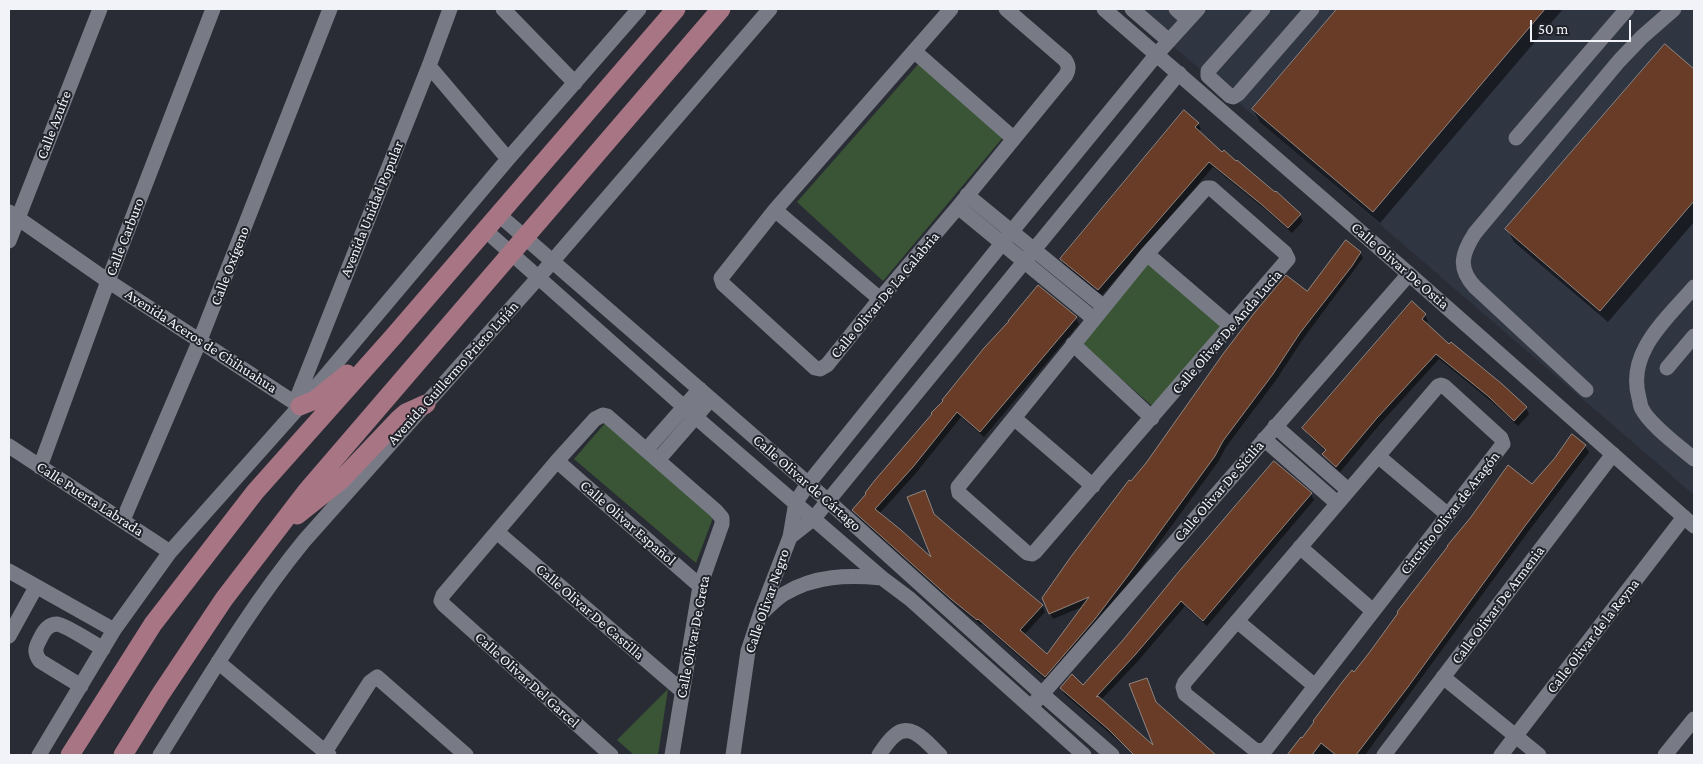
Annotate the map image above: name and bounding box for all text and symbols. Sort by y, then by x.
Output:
scale bar [1533,10,1634,42]
text: 50 m [1538,21,1568,37]
street label: Calle Azufre [33,88,75,162]
street label: Avenida Unidad Popular [336,138,408,280]
street label: Calle Carburo [102,195,148,279]
street label: Calle Olivar De Ostia [1347,219,1453,313]
street label: Calle Oxígeno [207,224,253,308]
street label: Calle Olivar De La Calabria [827,228,943,362]
street label: Calle Olivar De Anda Lucia [1168,266,1286,398]
street label: Avenida Aceros de Chihuahua [122,285,280,397]
street label: Avenida Guillermo Prieto Luján [384,297,522,449]
street label: Calle Olivar de Cártago [749,431,865,535]
street label: Calle Olivar De Sicilia [1170,437,1268,545]
street label: Circuito Olivar de Aragón [1396,448,1504,578]
street label: Calle Puerta Labrada [33,458,147,540]
street label: Calle Olivar Español [576,476,680,570]
street label: Calle Olivar De Armenia [1448,542,1548,668]
street label: Calle Olivar Negro [741,547,793,655]
street label: Calle Olivar De Castilla [532,560,648,664]
street label: Calle Olivar De Creta [672,574,714,700]
street label: Calle Olivar de la Reyna [1543,575,1643,697]
street label: Calle Olivar Del Garcel [471,628,583,732]

